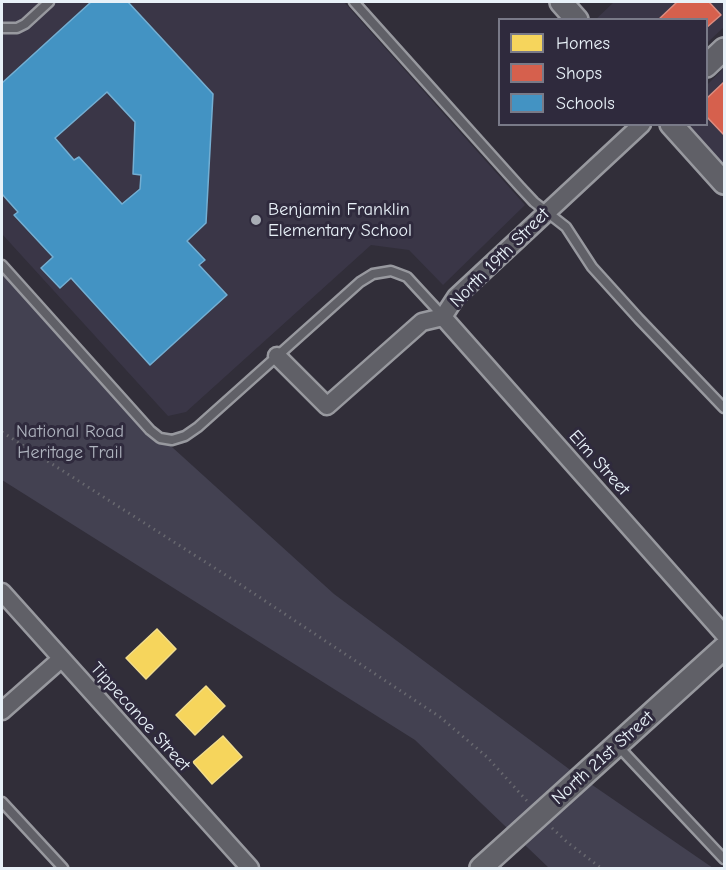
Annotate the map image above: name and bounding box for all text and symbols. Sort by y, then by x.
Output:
legend [498,18,708,126]
text: Homes [556,33,610,54]
text: Shops [556,63,602,84]
text: Schools [556,93,615,114]
place label: Benjamin Franklin Elementary School [268,199,412,242]
street label: North 19th Street [446,204,554,312]
marker: Benjamin Franklin Elementary School [249,213,263,227]
park label: National Road Heritage Trail [16,421,124,464]
street label: Elm Street [564,426,634,500]
street label: Tippecanoe Street [85,658,195,776]
street label: North 21st Street [548,707,658,809]

